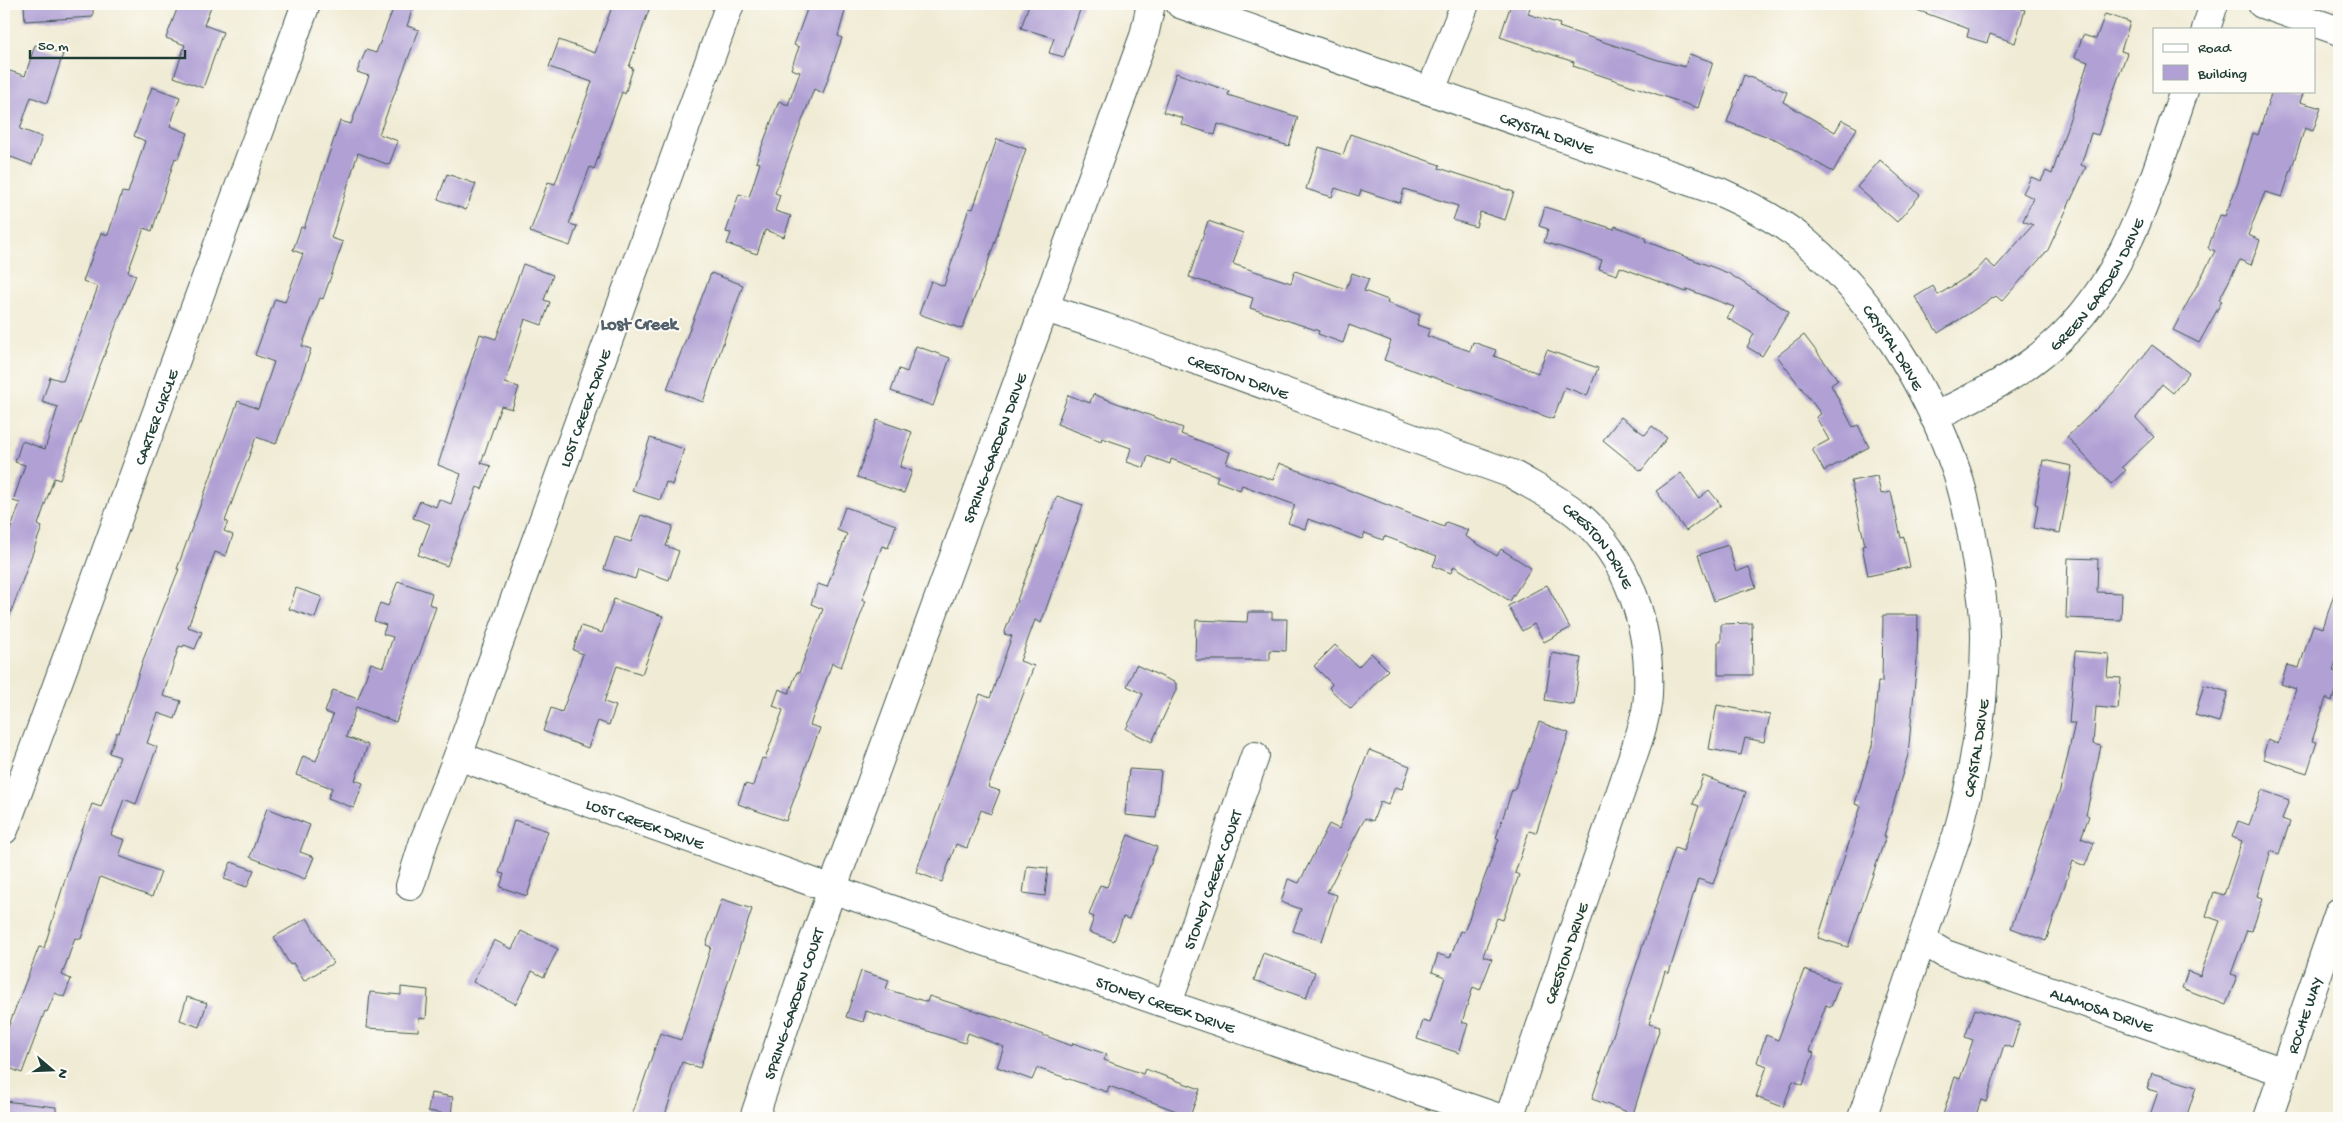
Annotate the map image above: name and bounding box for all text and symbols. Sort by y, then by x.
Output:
scale bar [30,28,185,60]
legend [2153,28,2316,92]
text: 50 m [38,38,69,56]
text: Road [2198,40,2232,58]
text: Building [2197,66,2247,84]
street label: CRYSTAL DRIVE [1496,110,1597,161]
street label: GREEN GARDEN DRIVE [2047,215,2151,357]
street label: CRYSTAL DRIVE [1857,302,1926,395]
district label: Lost Creek [601,315,679,336]
street label: LOST CREEK DRIVE [557,346,618,470]
street label: CRESTON DRIVE [1184,352,1291,406]
street label: CARTER CIRCLE [132,367,185,468]
street label: SPRING-GARDEN DRIVE [961,370,1033,526]
street label: CRESTON DRIVE [1557,500,1636,593]
street label: CRYSTAL DRIVE [1961,697,1996,799]
street label: LOST CREEK DRIVE [583,796,707,856]
street label: STONEY CREEK COURT [1182,808,1248,953]
street label: CRESTON DRIVE [1542,900,1595,1007]
street label: SPRING-GARDEN COURT [762,925,831,1083]
street label: STONEY CREEK DRIVE [1093,974,1238,1040]
street label: ROCHE WAY [2285,975,2329,1057]
street label: ALAMOSA DRIVE [2047,985,2156,1039]
north arrow [28,1044,78,1094]
text: N [52,1066,71,1081]

